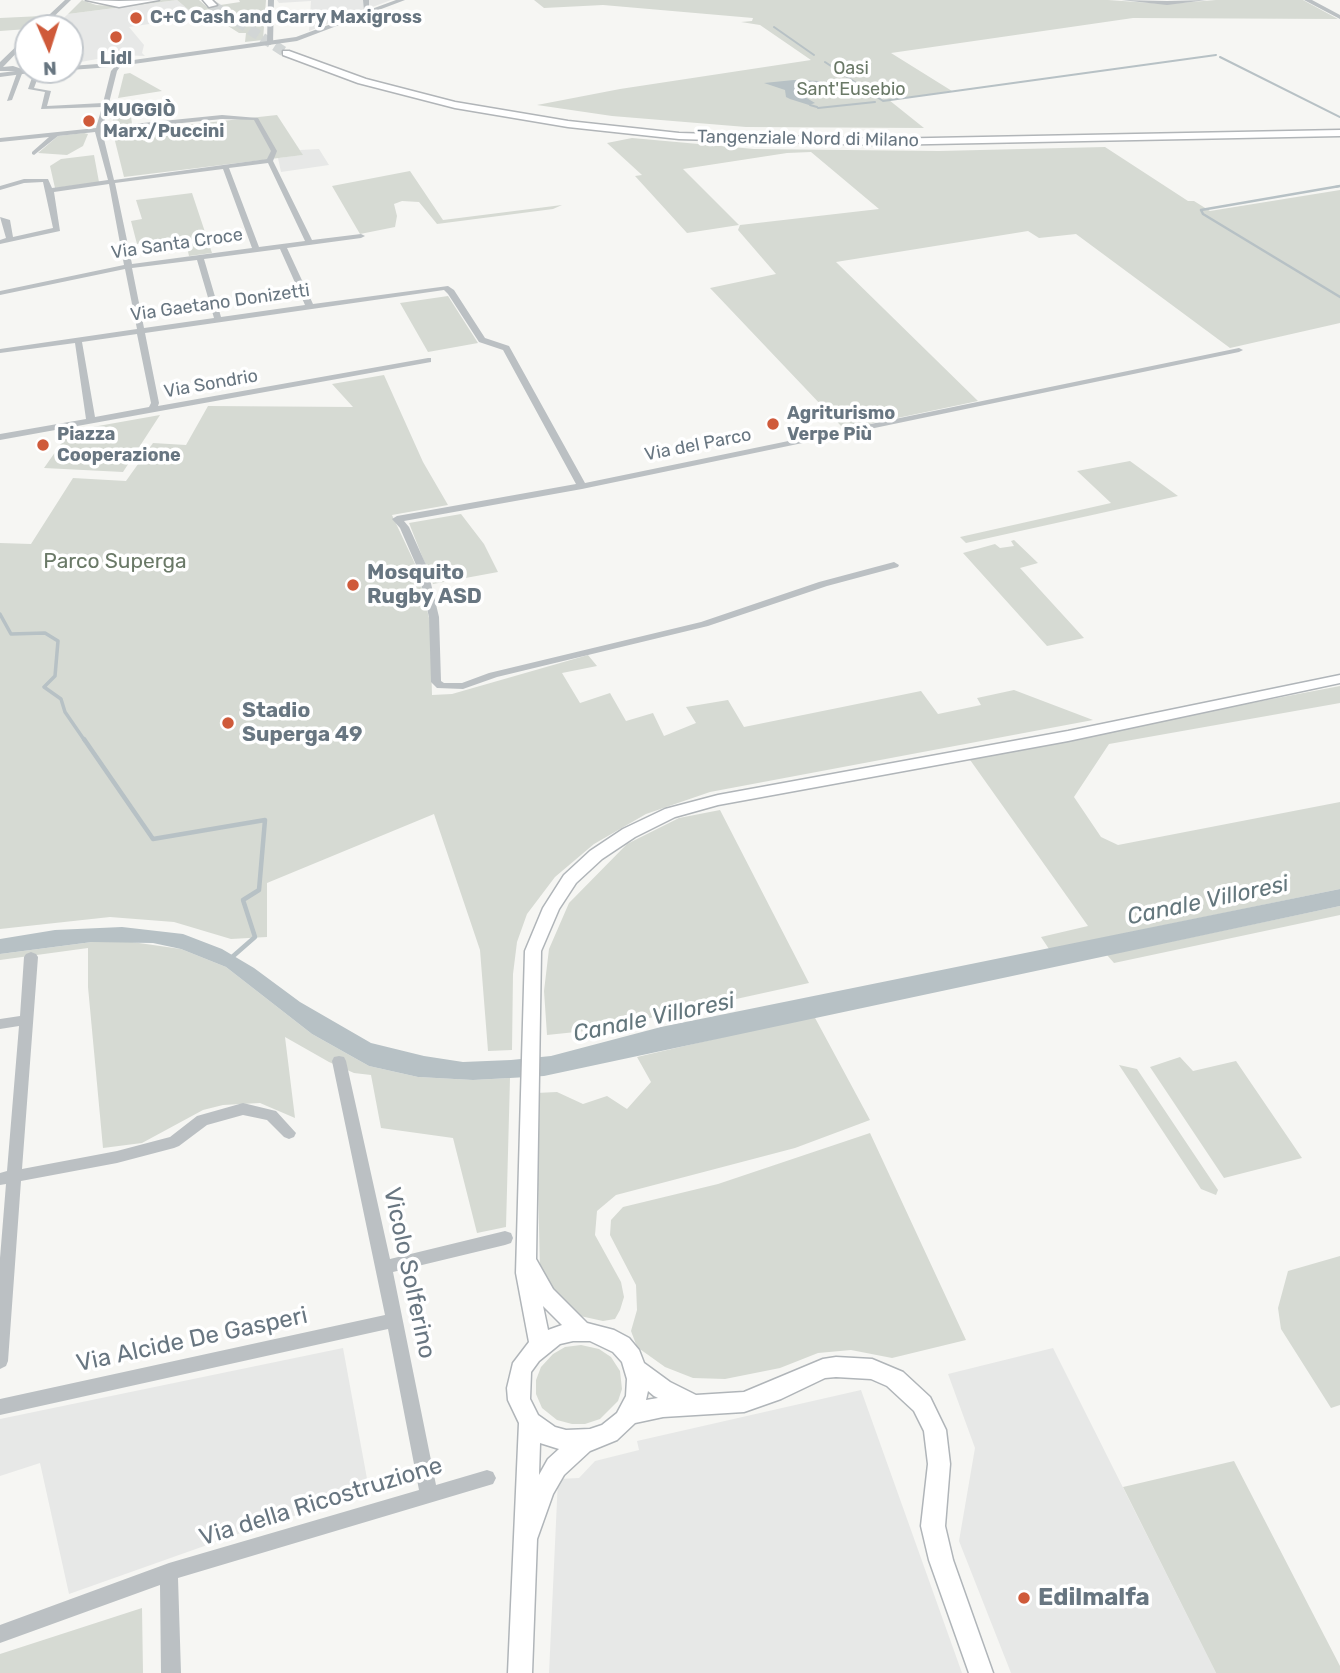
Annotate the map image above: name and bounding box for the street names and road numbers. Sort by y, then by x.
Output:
street label: Tangenziale Nord di Milano [697,126,919,152]
street label: Via Santa Croce [110,224,244,264]
street label: Via Gaetano Donizetti [129,280,311,326]
street label: Via Sondrio [162,365,260,403]
street label: Via del Parco [643,424,753,466]
street label: Vicolo Solferino [377,1185,441,1361]
street label: Via Alcide De Gasperi [74,1301,310,1379]
street label: Via della Ricostruzione [196,1451,446,1553]

